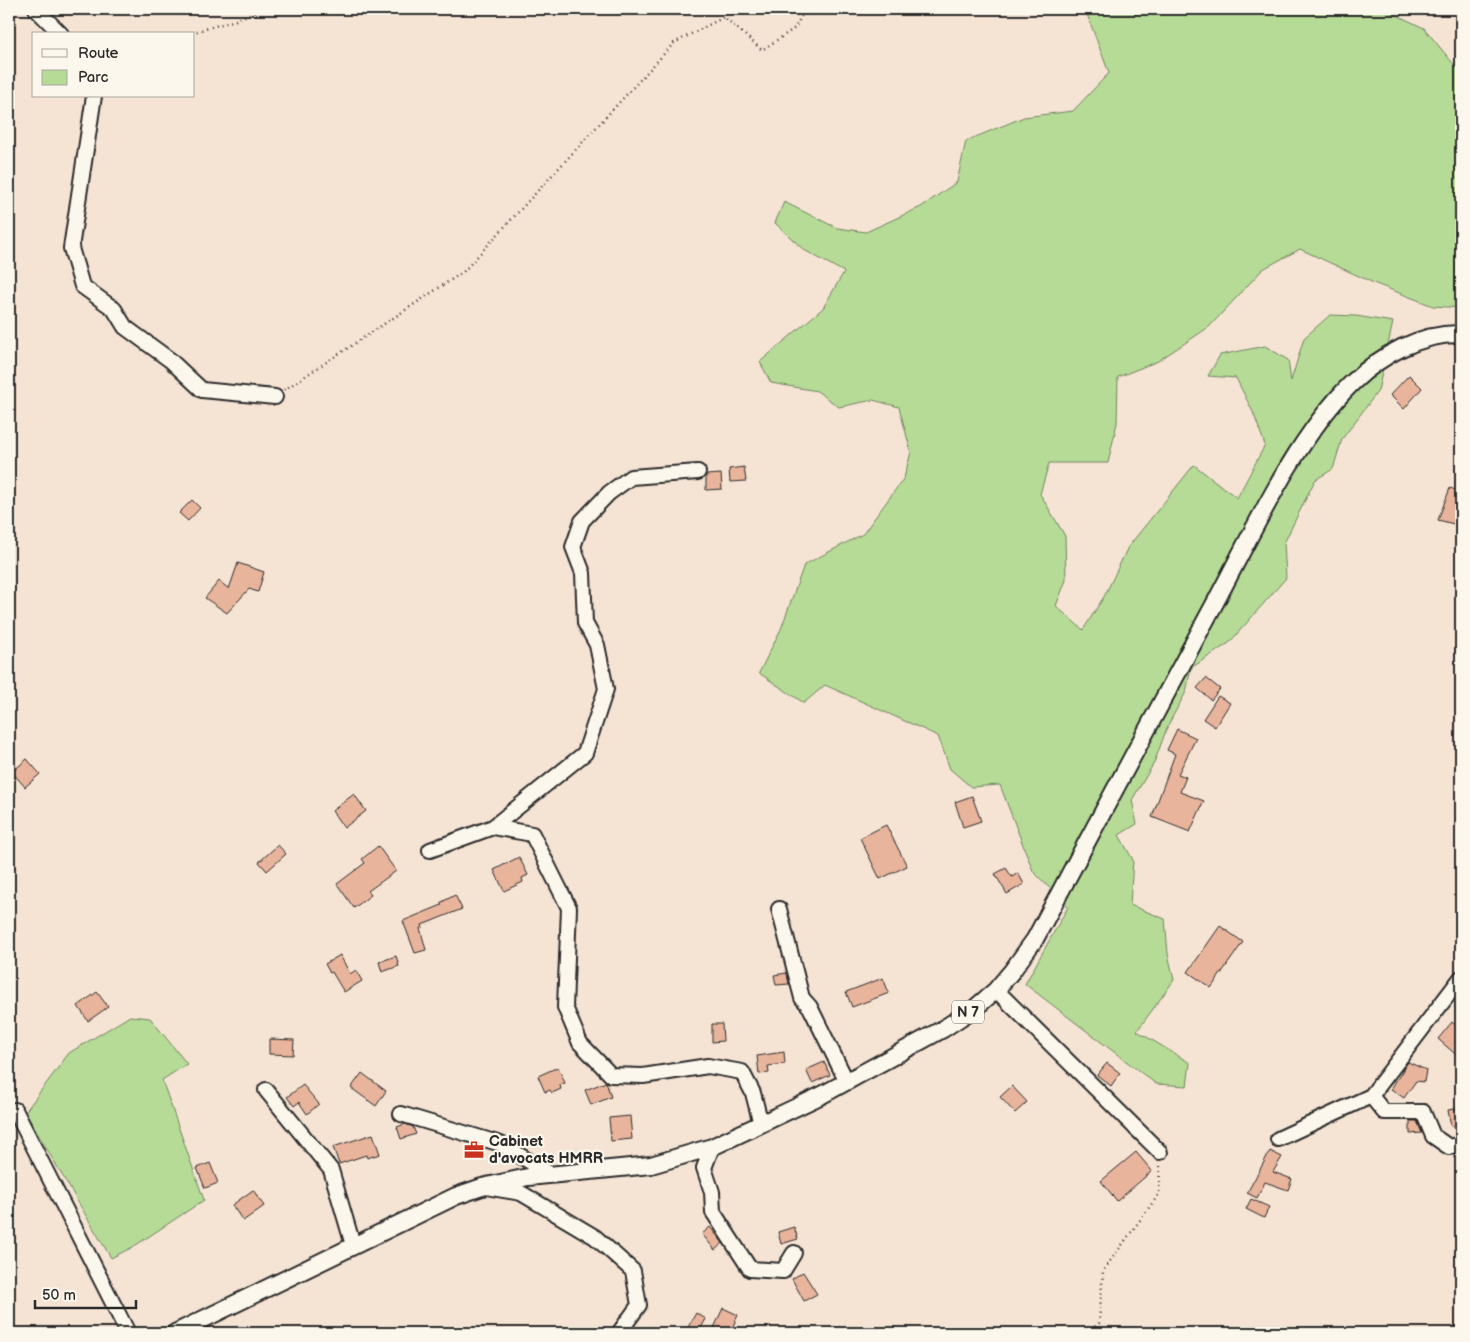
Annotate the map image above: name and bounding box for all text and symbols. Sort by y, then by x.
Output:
legend [32,32,195,98]
text: Route [78,44,119,63]
text: Parc [78,68,108,87]
road number: N 7 [952,1000,984,1024]
place label: Cabinet d'avocats HMRR [489,1132,603,1168]
office icon: Cabinet d'avocats HMRR [463,1139,485,1161]
scale bar [35,1277,136,1309]
text: 50 m [42,1286,76,1305]

